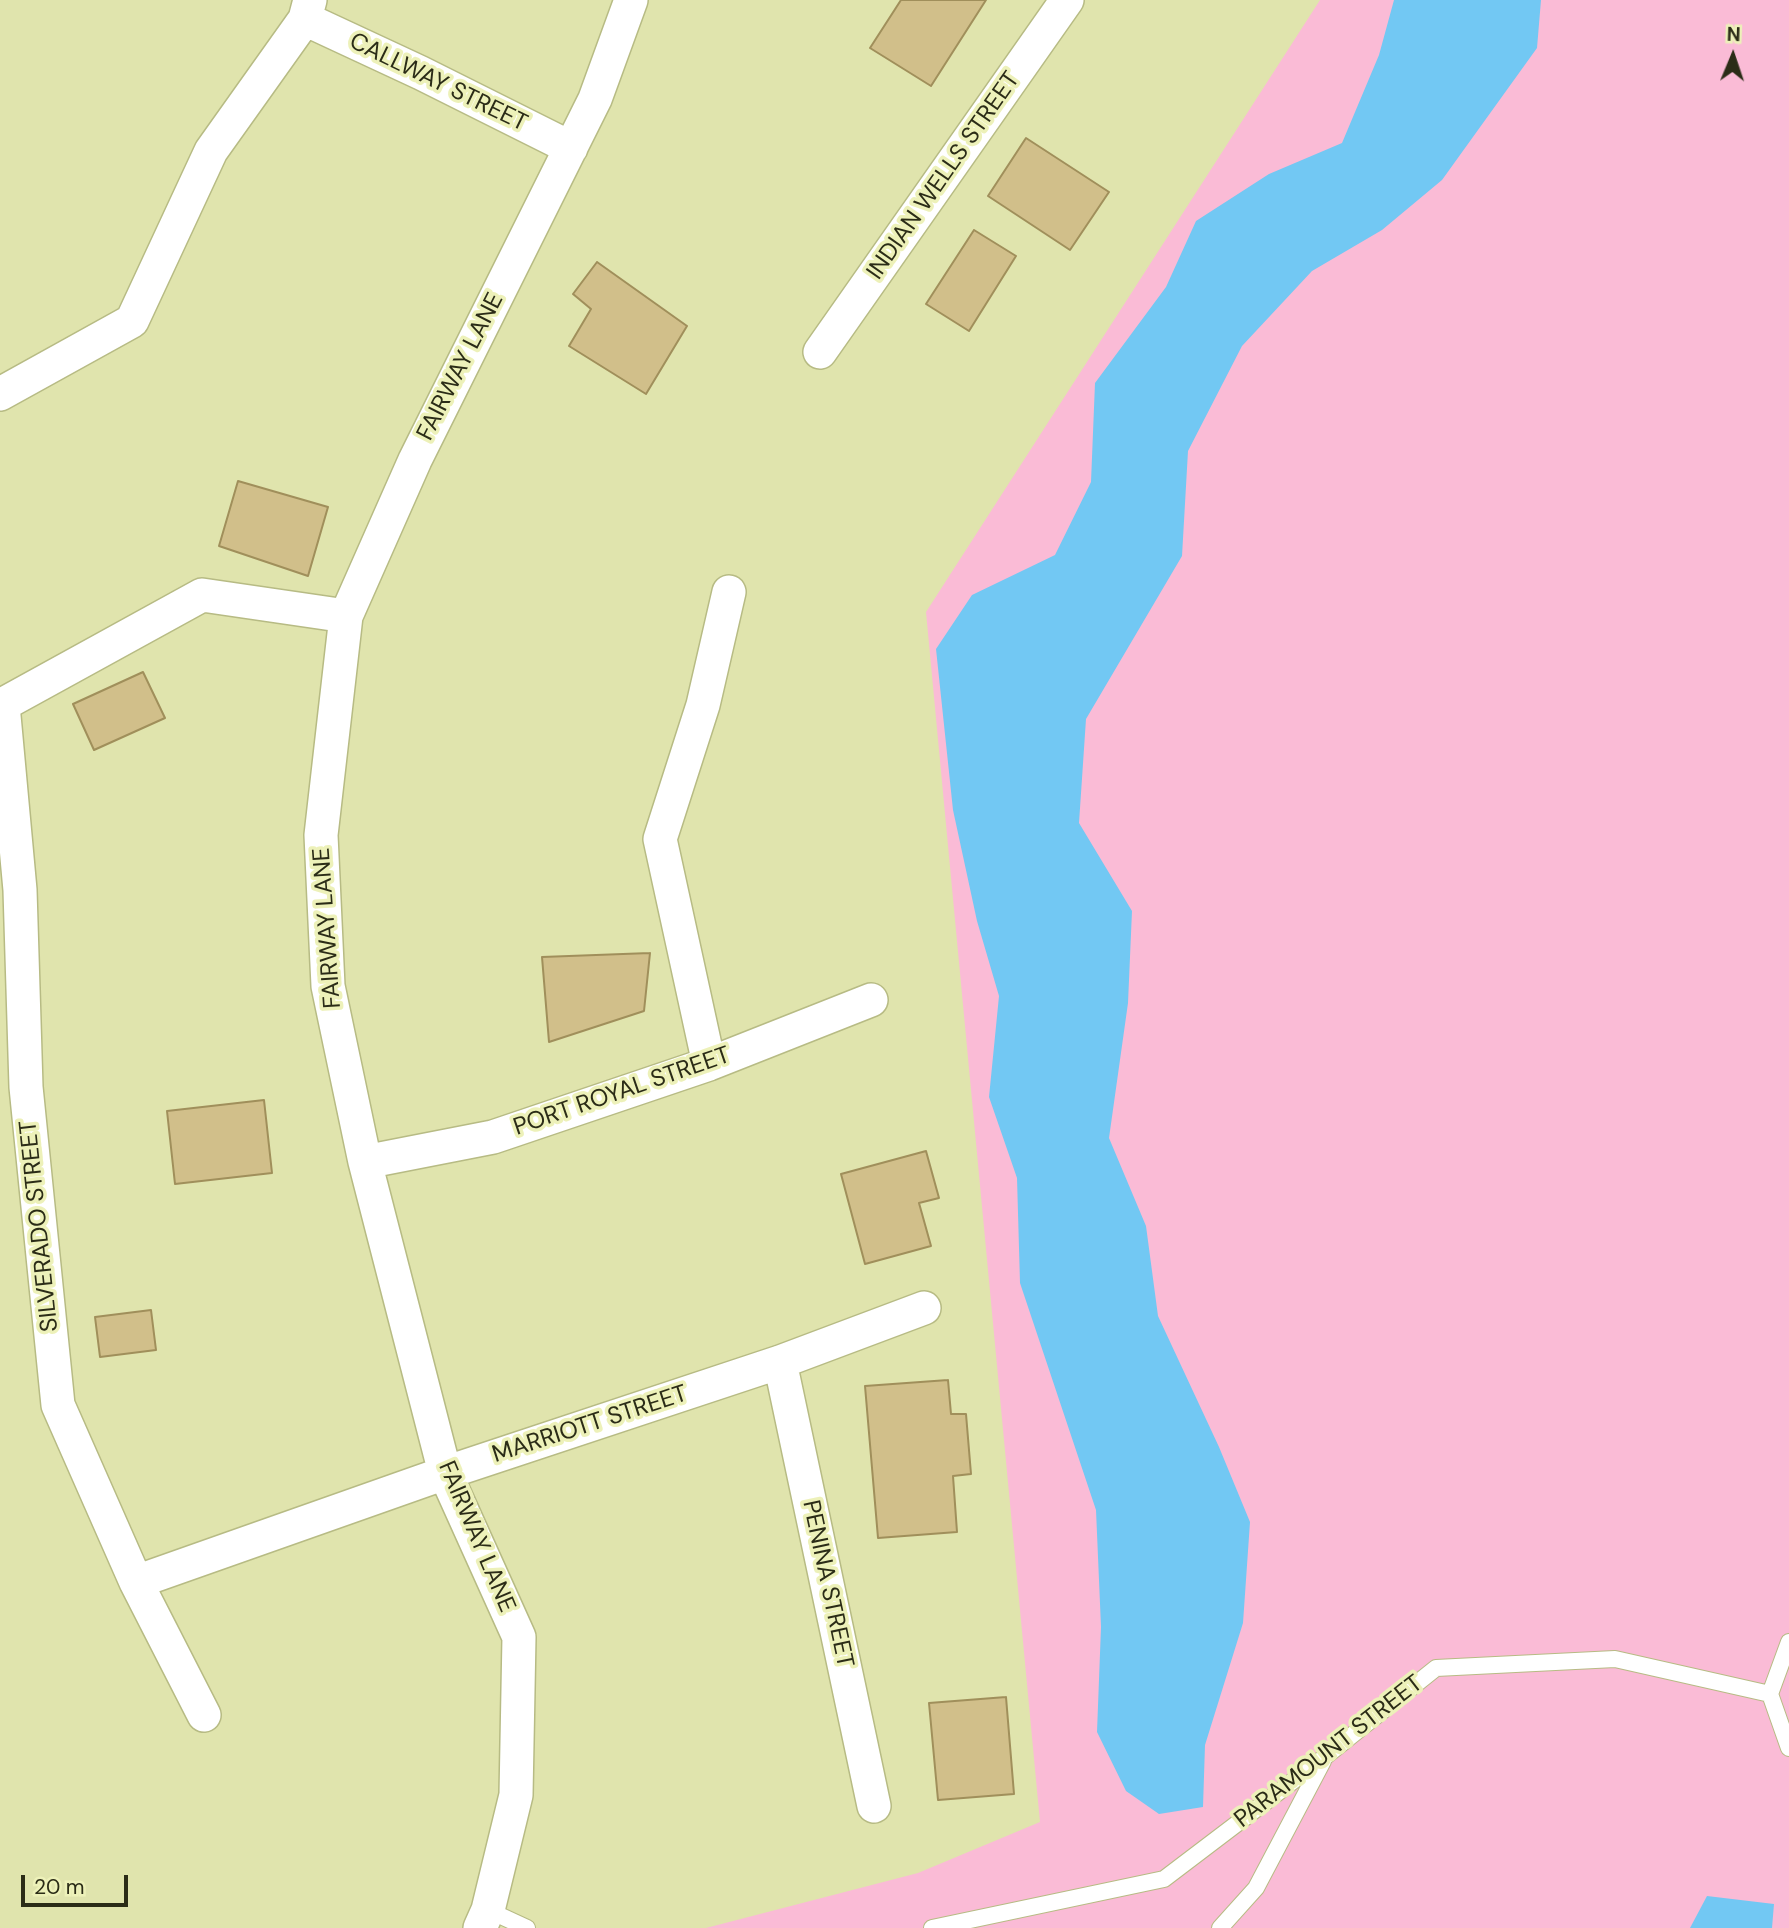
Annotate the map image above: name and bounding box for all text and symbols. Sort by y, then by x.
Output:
north arrow [1698,21,1768,91]
text: N [1726,22,1741,47]
street label: CALLWAY STREET [344,27,532,139]
street label: INDIAN WELLS STREET [861,67,1027,285]
street label: FAIRWAY LANE [412,289,510,445]
street label: FAIRWAY LANE [308,847,348,1009]
street label: PORT ROYAL STREET [510,1041,734,1143]
street label: SILVERADO STREET [15,1119,65,1333]
street label: MARRIOTT STREET [489,1380,691,1470]
street label: FAIRWAY LANE [431,1457,521,1617]
street label: PENINA STREET [795,1498,859,1670]
street label: PARAMOUNT STREET [1229,1670,1429,1834]
scale bar [24,1862,131,1906]
text: 20 m [34,1873,85,1901]

